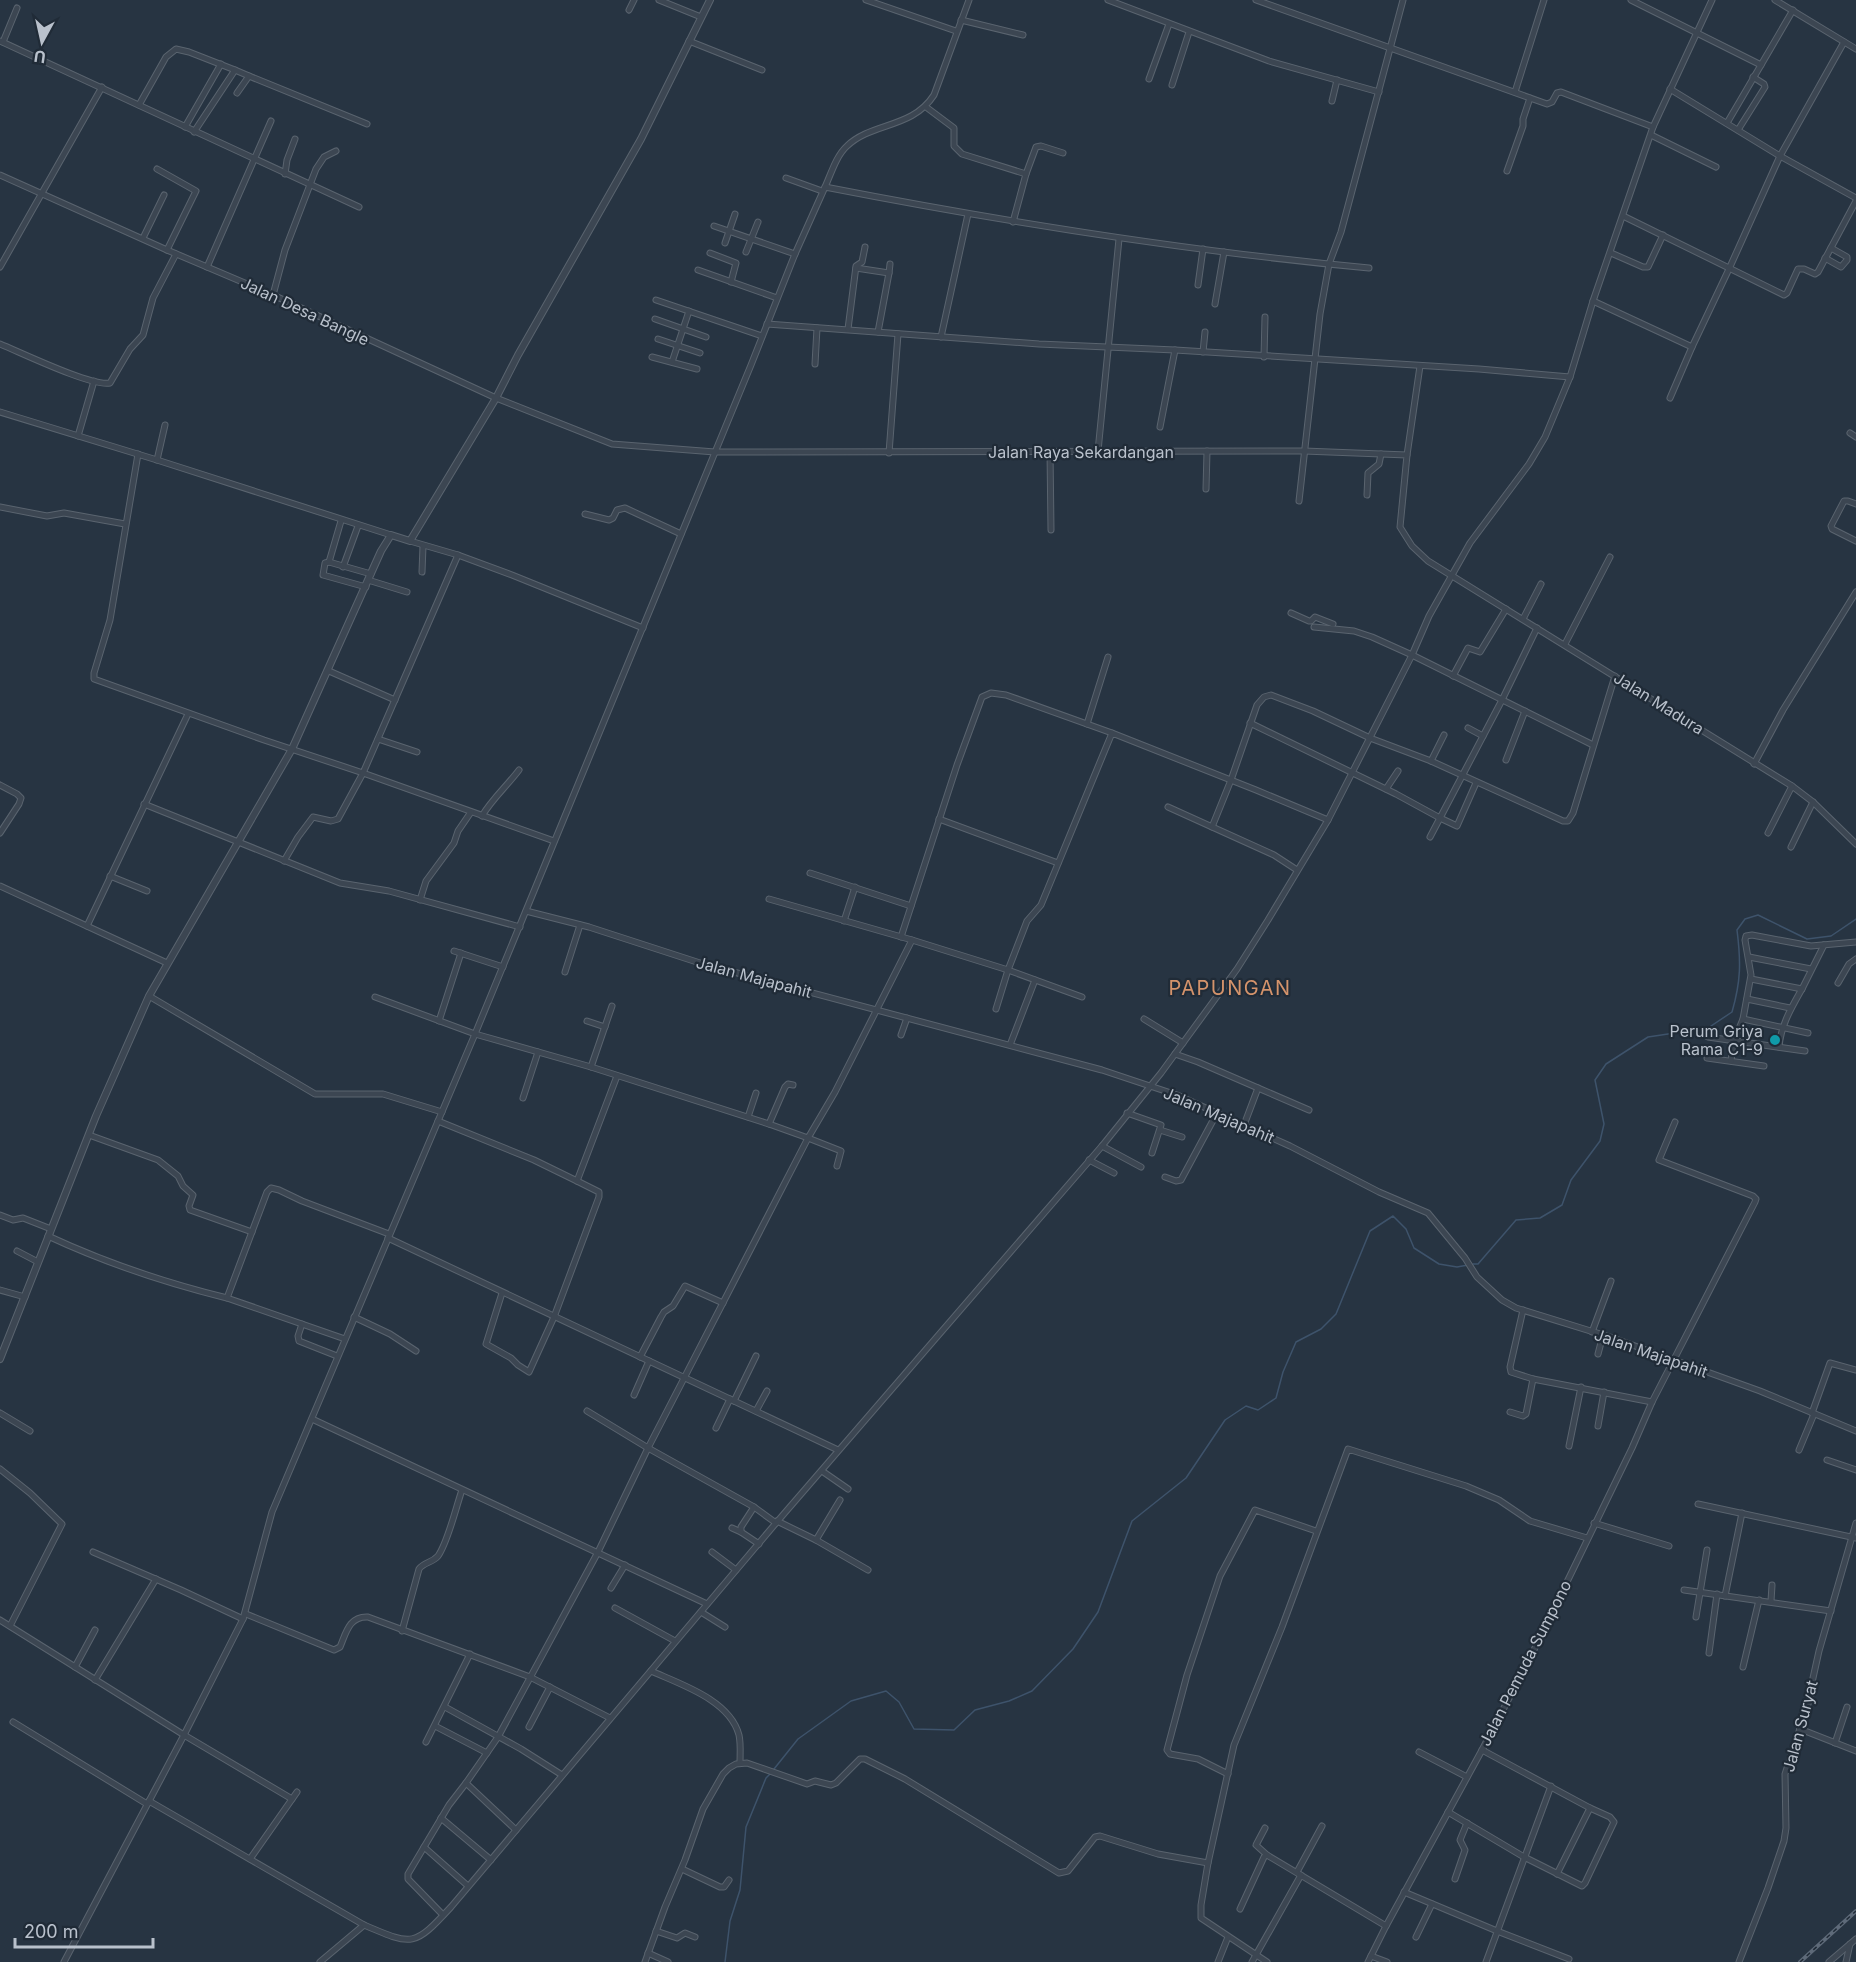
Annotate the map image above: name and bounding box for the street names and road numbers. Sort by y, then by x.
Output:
street label: Jalan Desa Bangle [237,272,373,350]
street label: Jalan Raya Sekardangan [988,442,1174,462]
street label: Jalan Madura [1610,667,1708,739]
street label: Jalan Majapahit [694,952,814,1002]
street label: Jalan Majapahit [1160,1083,1278,1147]
street label: Jalan Majapahit [1592,1324,1710,1382]
street label: Jalan Pemuda Sumpono [1474,1577,1576,1749]
street label: Jalan Suryat [1778,1678,1822,1774]

